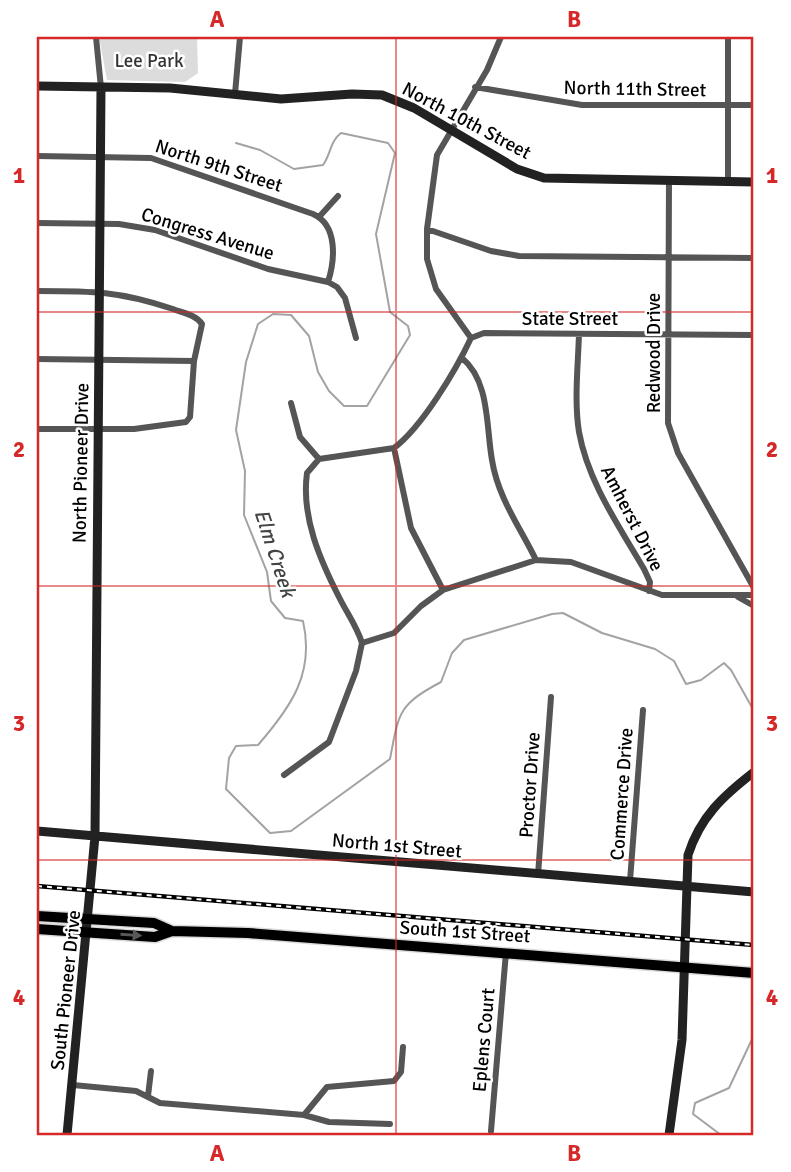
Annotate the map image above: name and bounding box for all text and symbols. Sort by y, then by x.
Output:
text: A [210,5,225,34]
text: B [567,5,581,34]
park label: Lee Park [114,49,184,73]
street label: North 11th Street [564,76,707,102]
street label: North 10th Street [398,77,535,165]
street label: North 9th Street [152,134,286,198]
text: 1 [13,161,25,190]
text: 1 [766,161,778,190]
street label: Congress Avenue [138,202,277,266]
street label: Redwood Drive [642,293,666,413]
street label: State Street [522,307,618,331]
street label: North Pioneer Drive [68,383,94,543]
text: 2 [13,435,25,464]
text: 2 [766,435,778,464]
street label: Amherst Drive [595,462,669,575]
water label: Elm Creek [249,506,302,603]
text: 3 [13,709,25,738]
text: 3 [766,709,778,738]
street label: Commerce Drive [605,727,639,861]
street label: Proctor Drive [514,731,546,839]
street label: North 1st Street [331,828,463,864]
street label: South Pioneer Drive [46,909,86,1071]
street label: South 1st Street [399,915,531,949]
one-way arrow [120,930,142,941]
text: 4 [13,983,25,1012]
text: 4 [766,983,778,1012]
street label: Eplens Court [468,987,501,1093]
text: A [210,1139,225,1168]
text: B [567,1139,581,1168]

